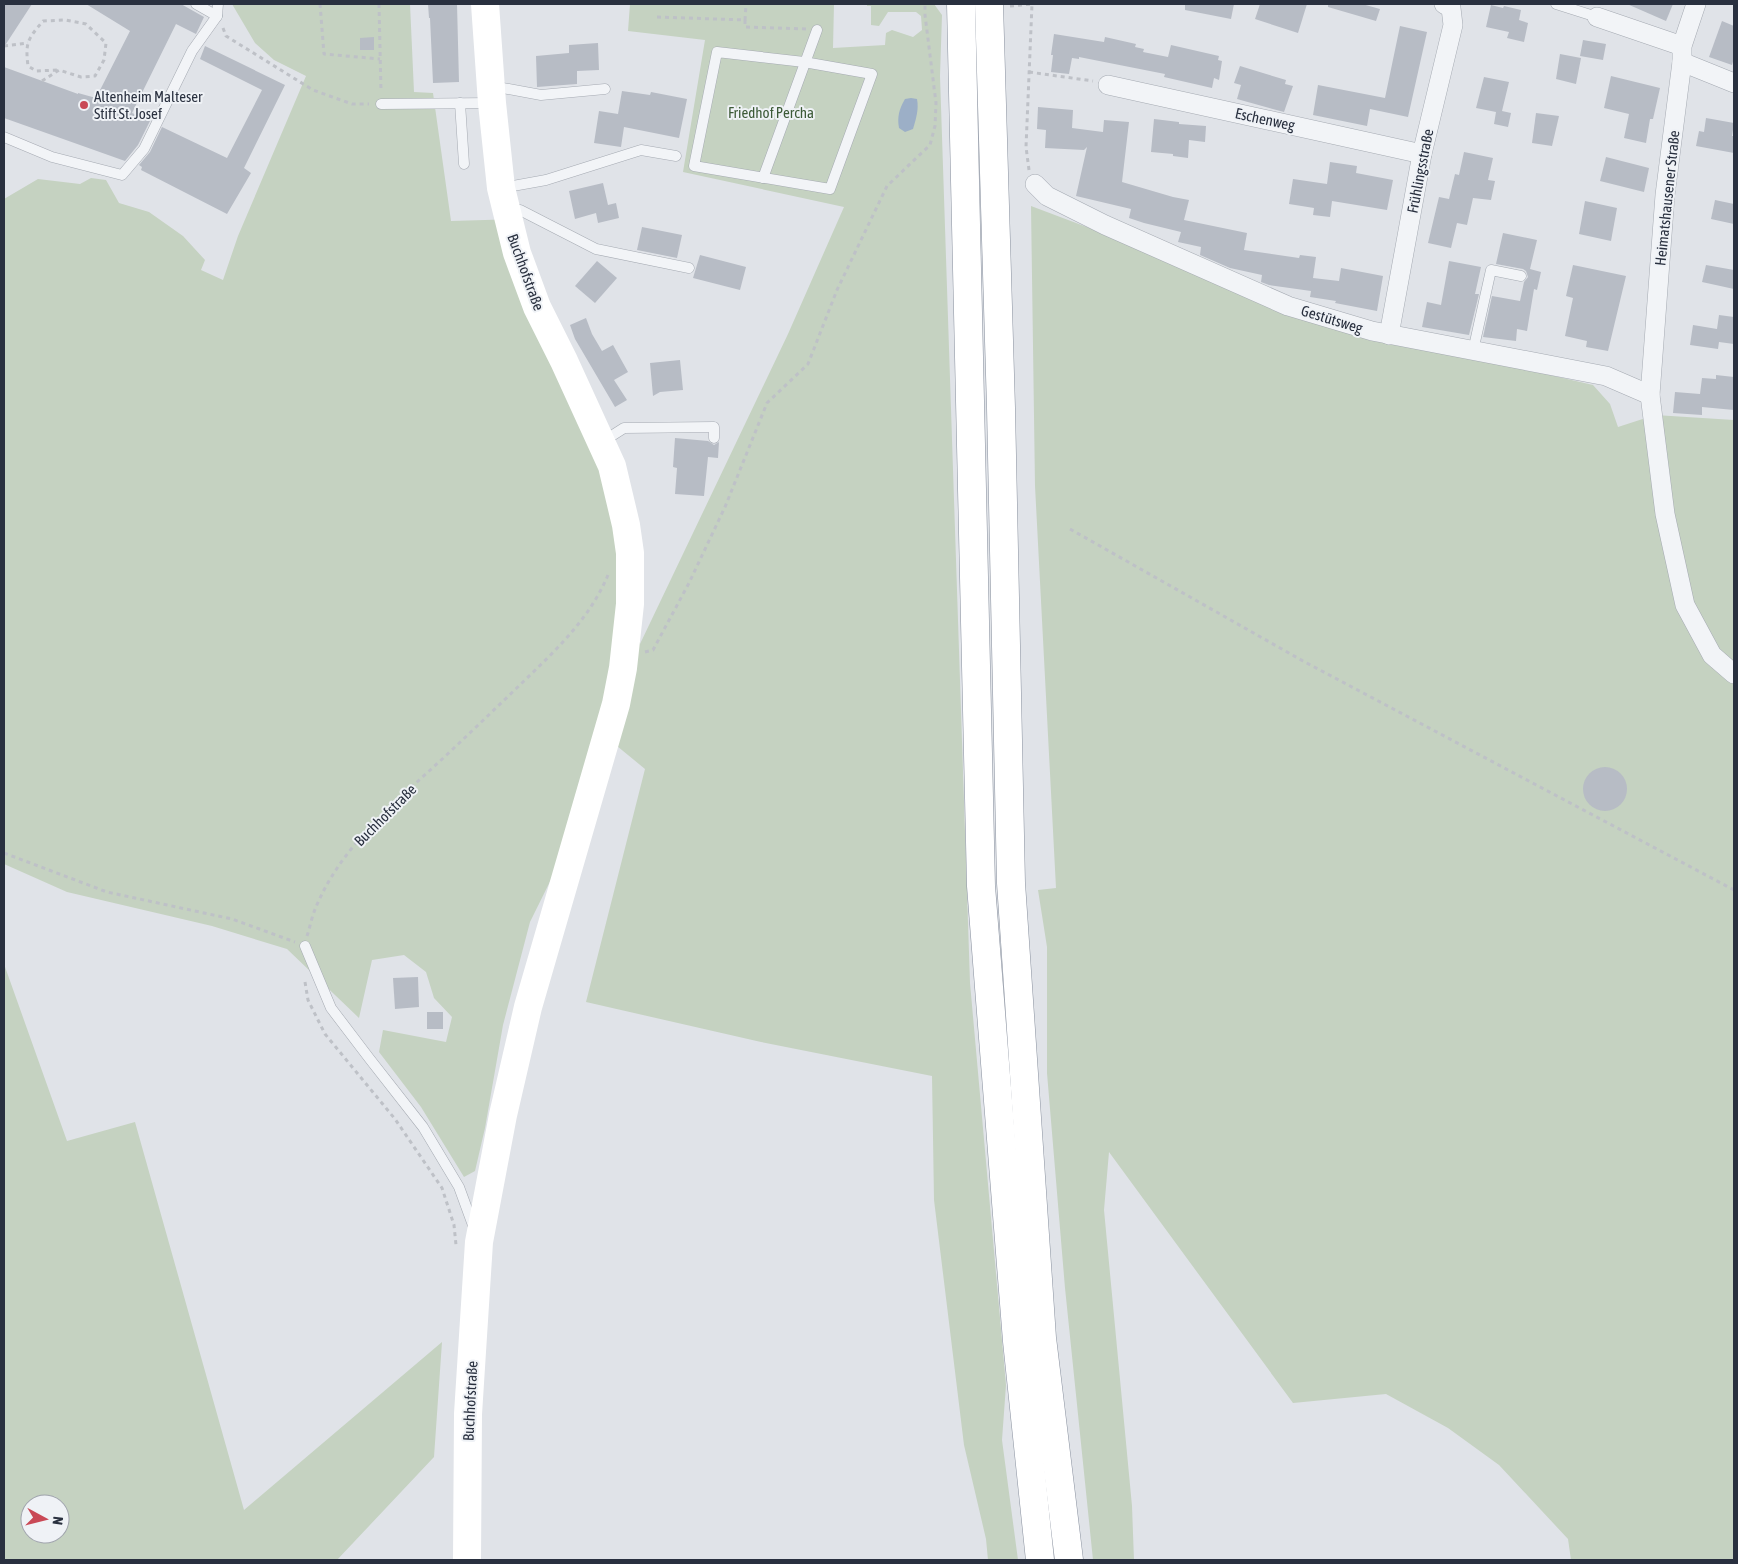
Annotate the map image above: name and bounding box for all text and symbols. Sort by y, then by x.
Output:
place label: Altenheim Malteser Stift St. Josef [94,88,203,122]
marker: Altenheim Malteser Stift St. Josef [78,99,90,111]
park label: Friedhof Percha [728,104,814,121]
street label: Eschenweg [1234,104,1297,134]
street label: Frühlingsstraße [1403,127,1437,215]
street label: Heimatshausener Straße [1651,129,1683,267]
street label: Buchhofstraße [504,231,548,313]
street label: Gestütsweg [1299,302,1365,337]
street label: Buchhofstraße [351,780,420,849]
street label: Buchhofstraße [459,1360,481,1442]
north arrow [20,1494,70,1544]
text: N [49,1516,66,1526]

